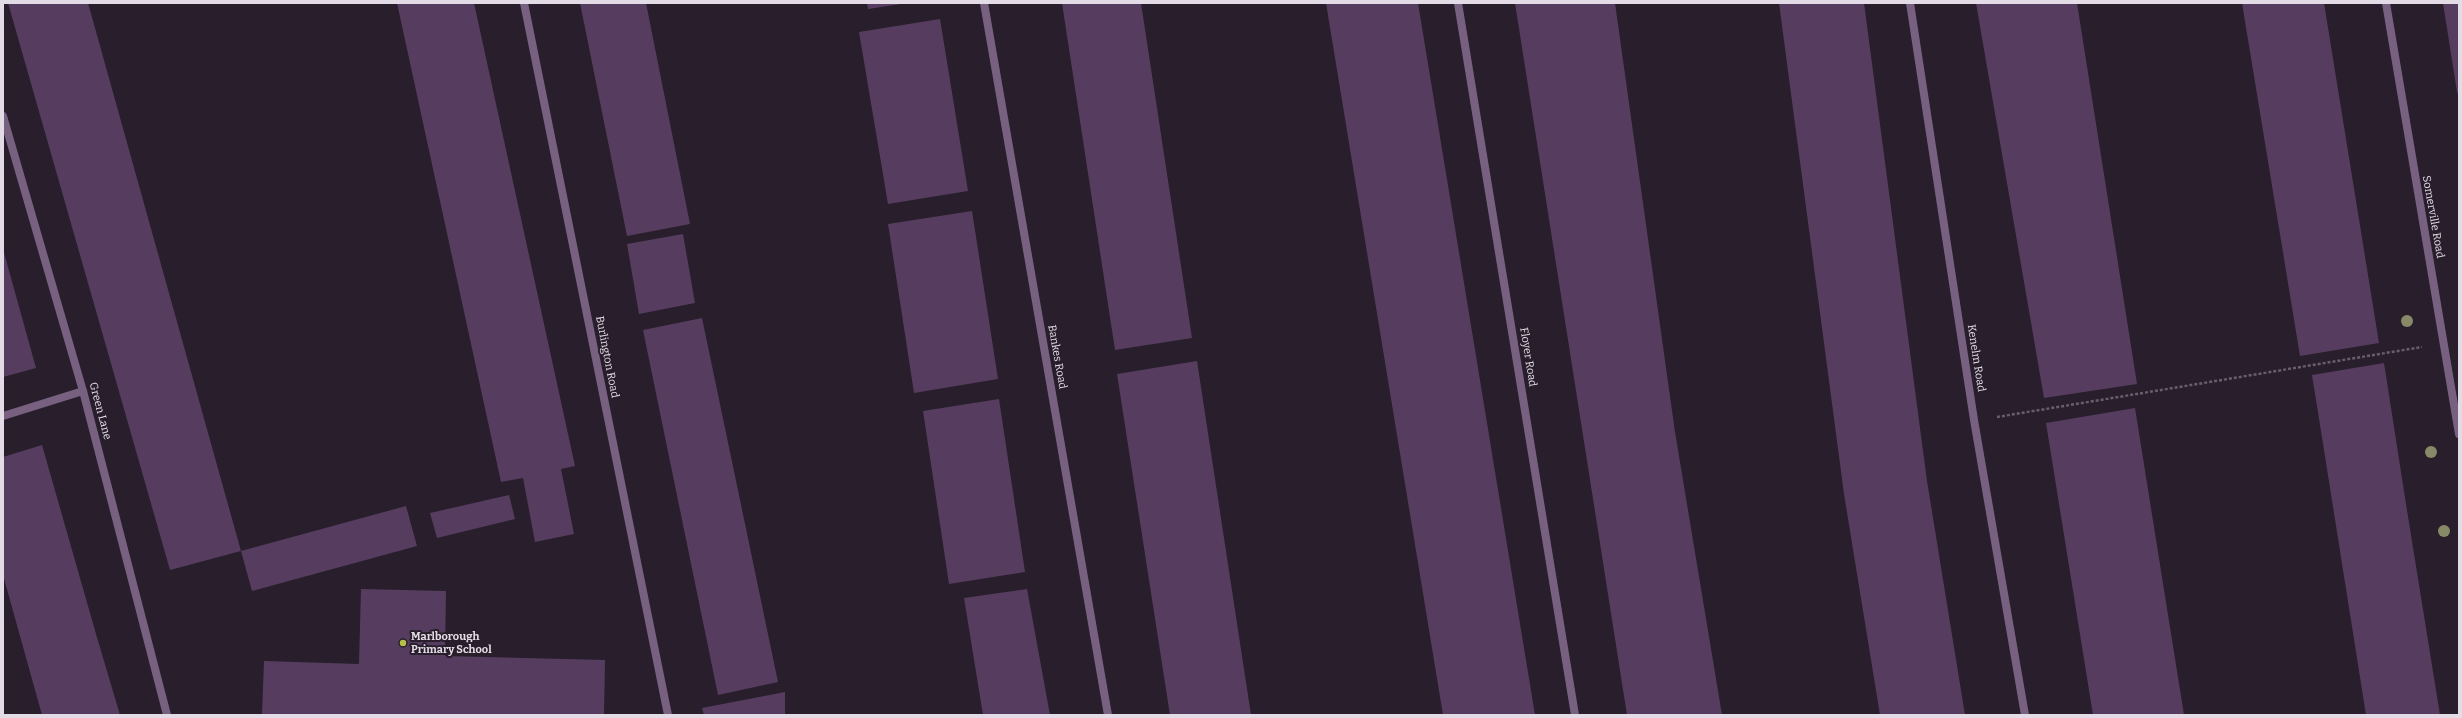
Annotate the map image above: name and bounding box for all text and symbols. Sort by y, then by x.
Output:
street label: Somerville Road [2419,175,2447,259]
street label: Burlington Road [593,315,621,399]
street label: Kenelm Road [1964,323,1988,393]
street label: Bankes Road [1045,324,1069,390]
street label: Floyer Road [1517,326,1539,388]
street label: Green Lane [86,381,114,441]
place label: Marlborough Primary School [411,630,492,656]
marker: Marlborough Primary School [398,638,408,648]

